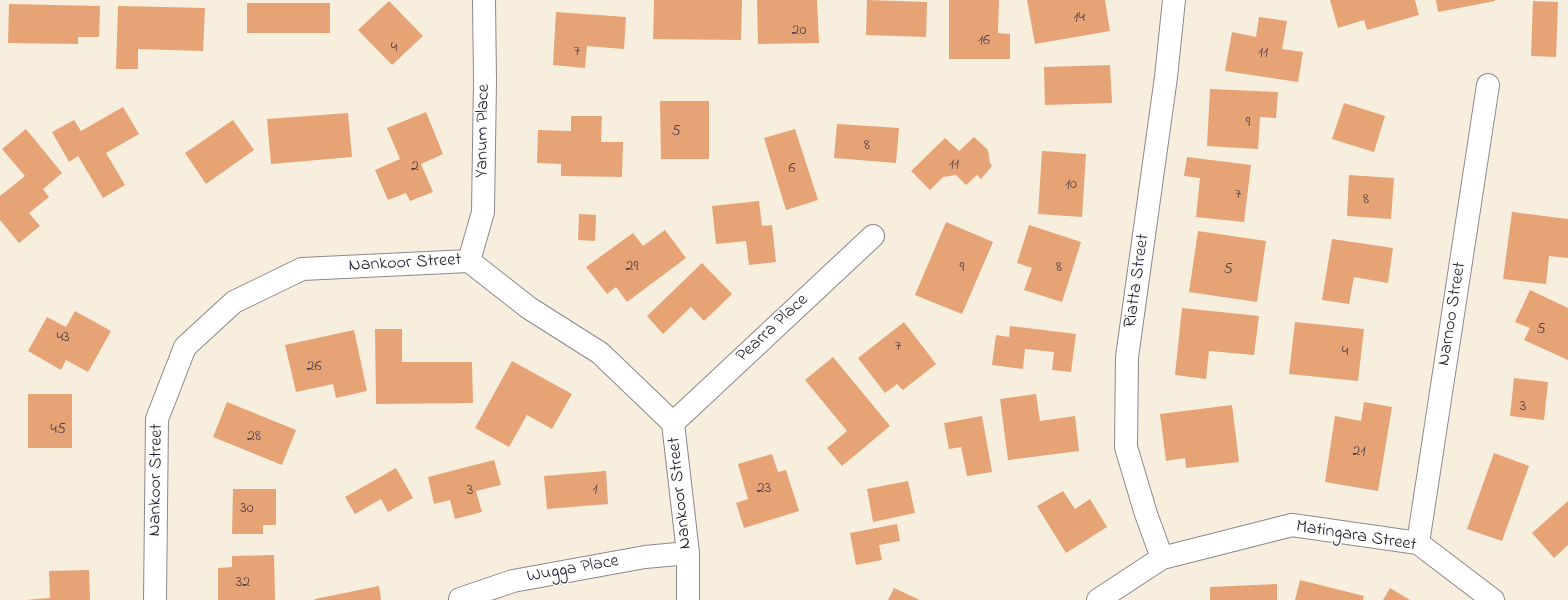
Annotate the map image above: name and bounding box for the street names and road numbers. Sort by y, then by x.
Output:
street label: Yanum Place [472,84,496,178]
street label: Riatta Street [1121,233,1155,329]
street label: Nankoor Street [348,250,462,278]
street label: Narnoo Street [1434,261,1472,367]
street label: Pearra Place [732,290,814,368]
street label: Nankoor Street [145,423,169,537]
street label: Nankoor Street [664,436,698,550]
street label: Matingara Street [1294,517,1418,557]
street label: Wugga Place [525,551,621,589]

